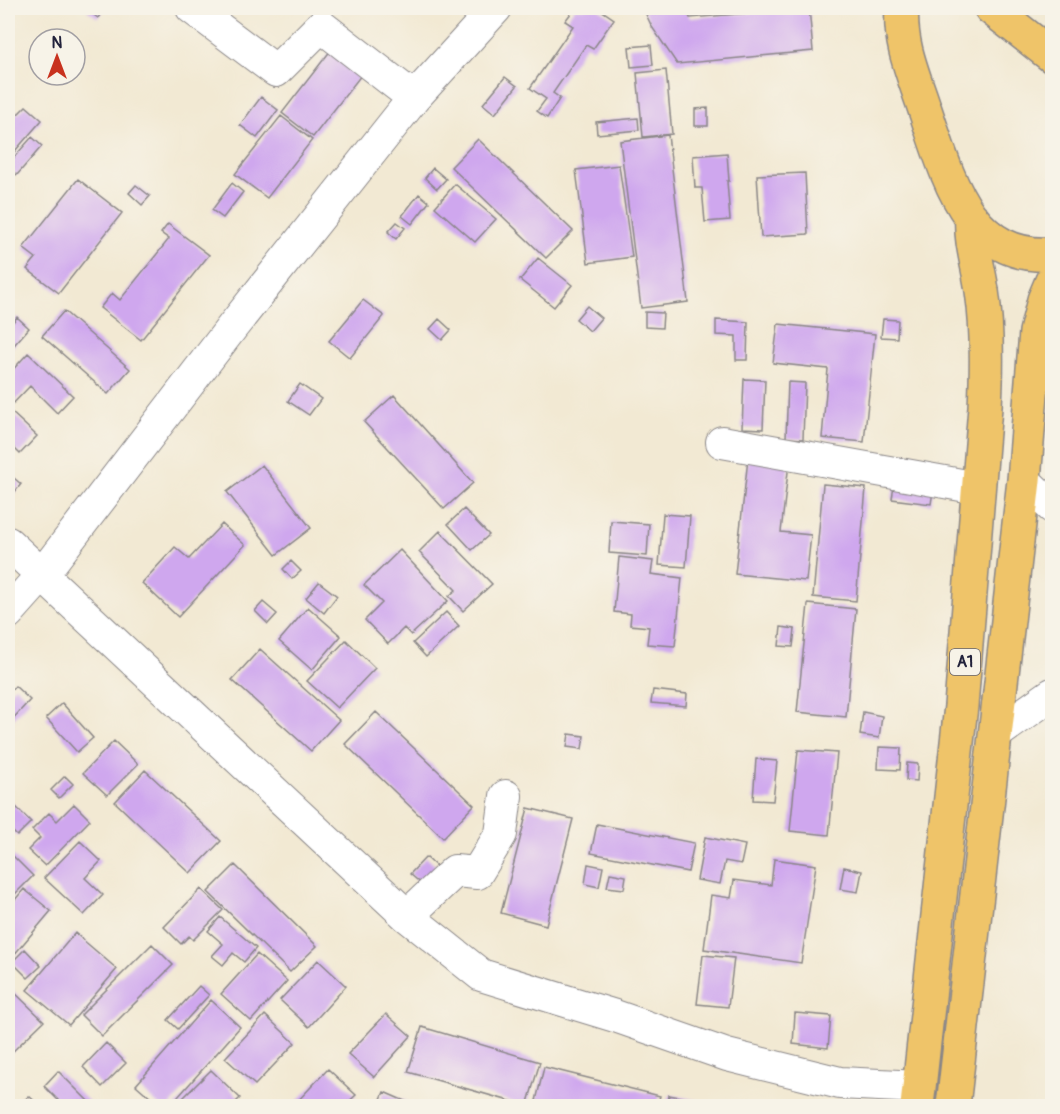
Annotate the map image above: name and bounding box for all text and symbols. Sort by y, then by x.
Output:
north arrow [27,27,87,87]
text: N [52,33,63,53]
road number: A1 [950,649,980,675]

